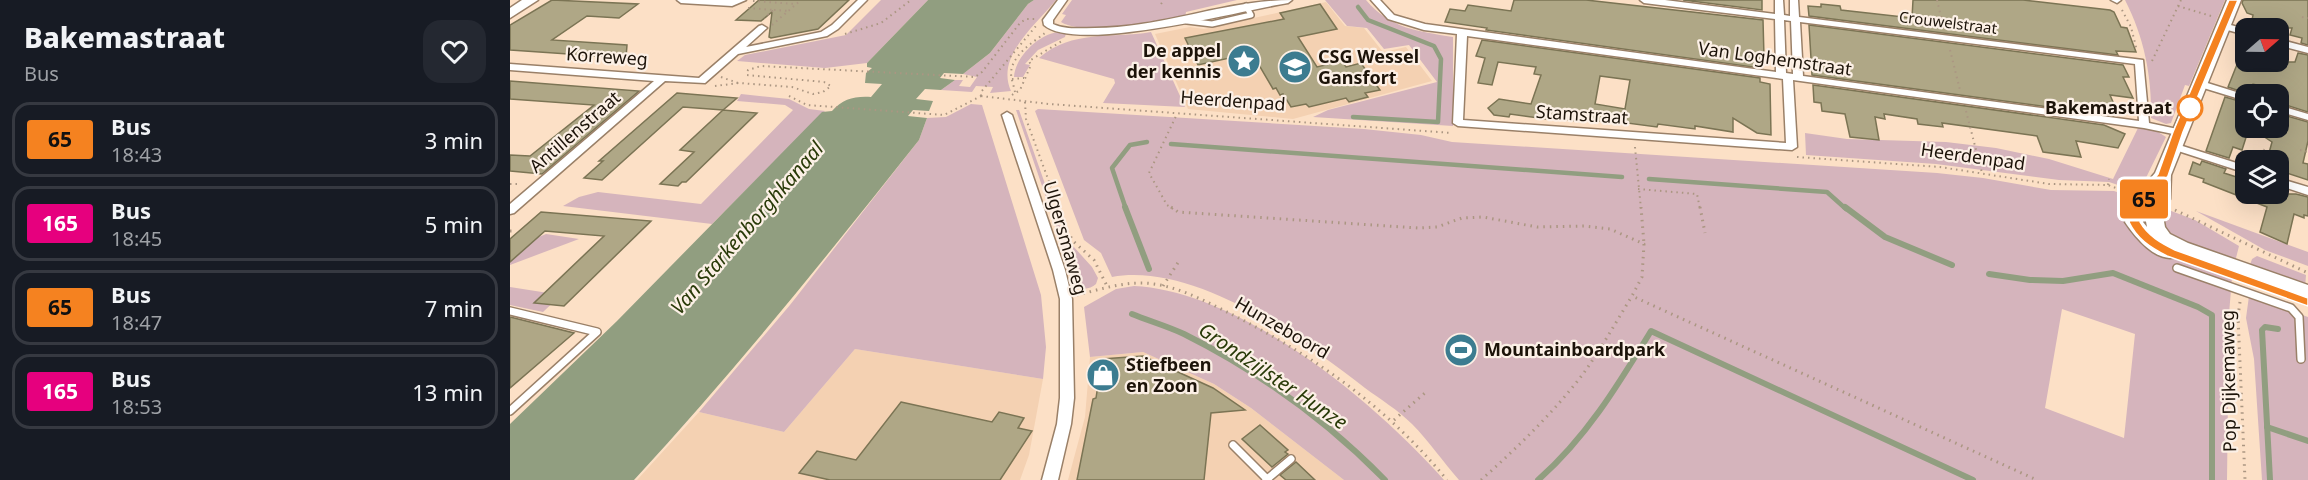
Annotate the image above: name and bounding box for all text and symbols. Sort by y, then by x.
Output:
street label: Crouwelstraat [1898,6,1999,38]
text: Bakemastraat [24,18,225,56]
north arrow [2235,18,2289,72]
map controls [2235,18,2289,204]
button: heart [423,20,486,83]
street label: Van Loghemstraat [1697,35,1854,81]
place label: De appel der kennis [1126,38,1221,83]
street label: Korreweg [565,41,649,71]
place icon: De appel der kennis [1226,43,1262,79]
place label: CSG Wessel Gansfort [1318,44,1419,89]
school or university icon: CSG Wessel Gansfort [1277,49,1313,85]
text: Bus [24,60,59,87]
street label: Heerdenpad [1180,84,1286,116]
button: locate [2235,84,2289,138]
street label: Antillenstraat [524,85,625,177]
place label: Bakemastraat [2045,95,2172,119]
marker: Bakemastraat [2177,95,2203,121]
street label: Stamstraat [1535,99,1629,129]
text: Bus [111,111,151,141]
text: 65 [48,125,72,153]
text: 3 min [425,125,483,155]
water label: Van Starkenborghkanaal [664,135,830,320]
street label: Heerdenpad [1919,137,2027,175]
text: 18:43 [111,141,162,168]
button: layers [2235,150,2289,204]
street label: Ulgersmaweg [1038,178,1094,297]
line badge: 65 [2117,180,2171,218]
text: 65 [2132,185,2156,213]
text: Bus [111,195,151,225]
text: 165 [42,209,78,237]
text: 5 min [425,209,483,239]
text: 18:45 [111,225,162,252]
text: Bus [111,279,151,309]
street label: Hunzeboord [1231,290,1334,364]
text: 65 [48,293,72,321]
text: 7 min [425,293,483,323]
text: 18:47 [111,309,162,336]
street label: Pop Dijkemaweg [2215,310,2241,452]
water label: Grondzijlster Hunze [1194,316,1353,435]
sports icon: Mountainboardpark [1443,332,1479,368]
place label: Mountainboardpark [1484,337,1666,361]
place label: Stiefbeen en Zoon [1126,352,1211,397]
shop icon: Stiefbeen en Zoon [1085,357,1121,393]
text: Bus [111,363,151,393]
text: 165 [42,377,78,405]
text: 13 min [412,377,483,407]
text: 18:53 [111,393,162,420]

